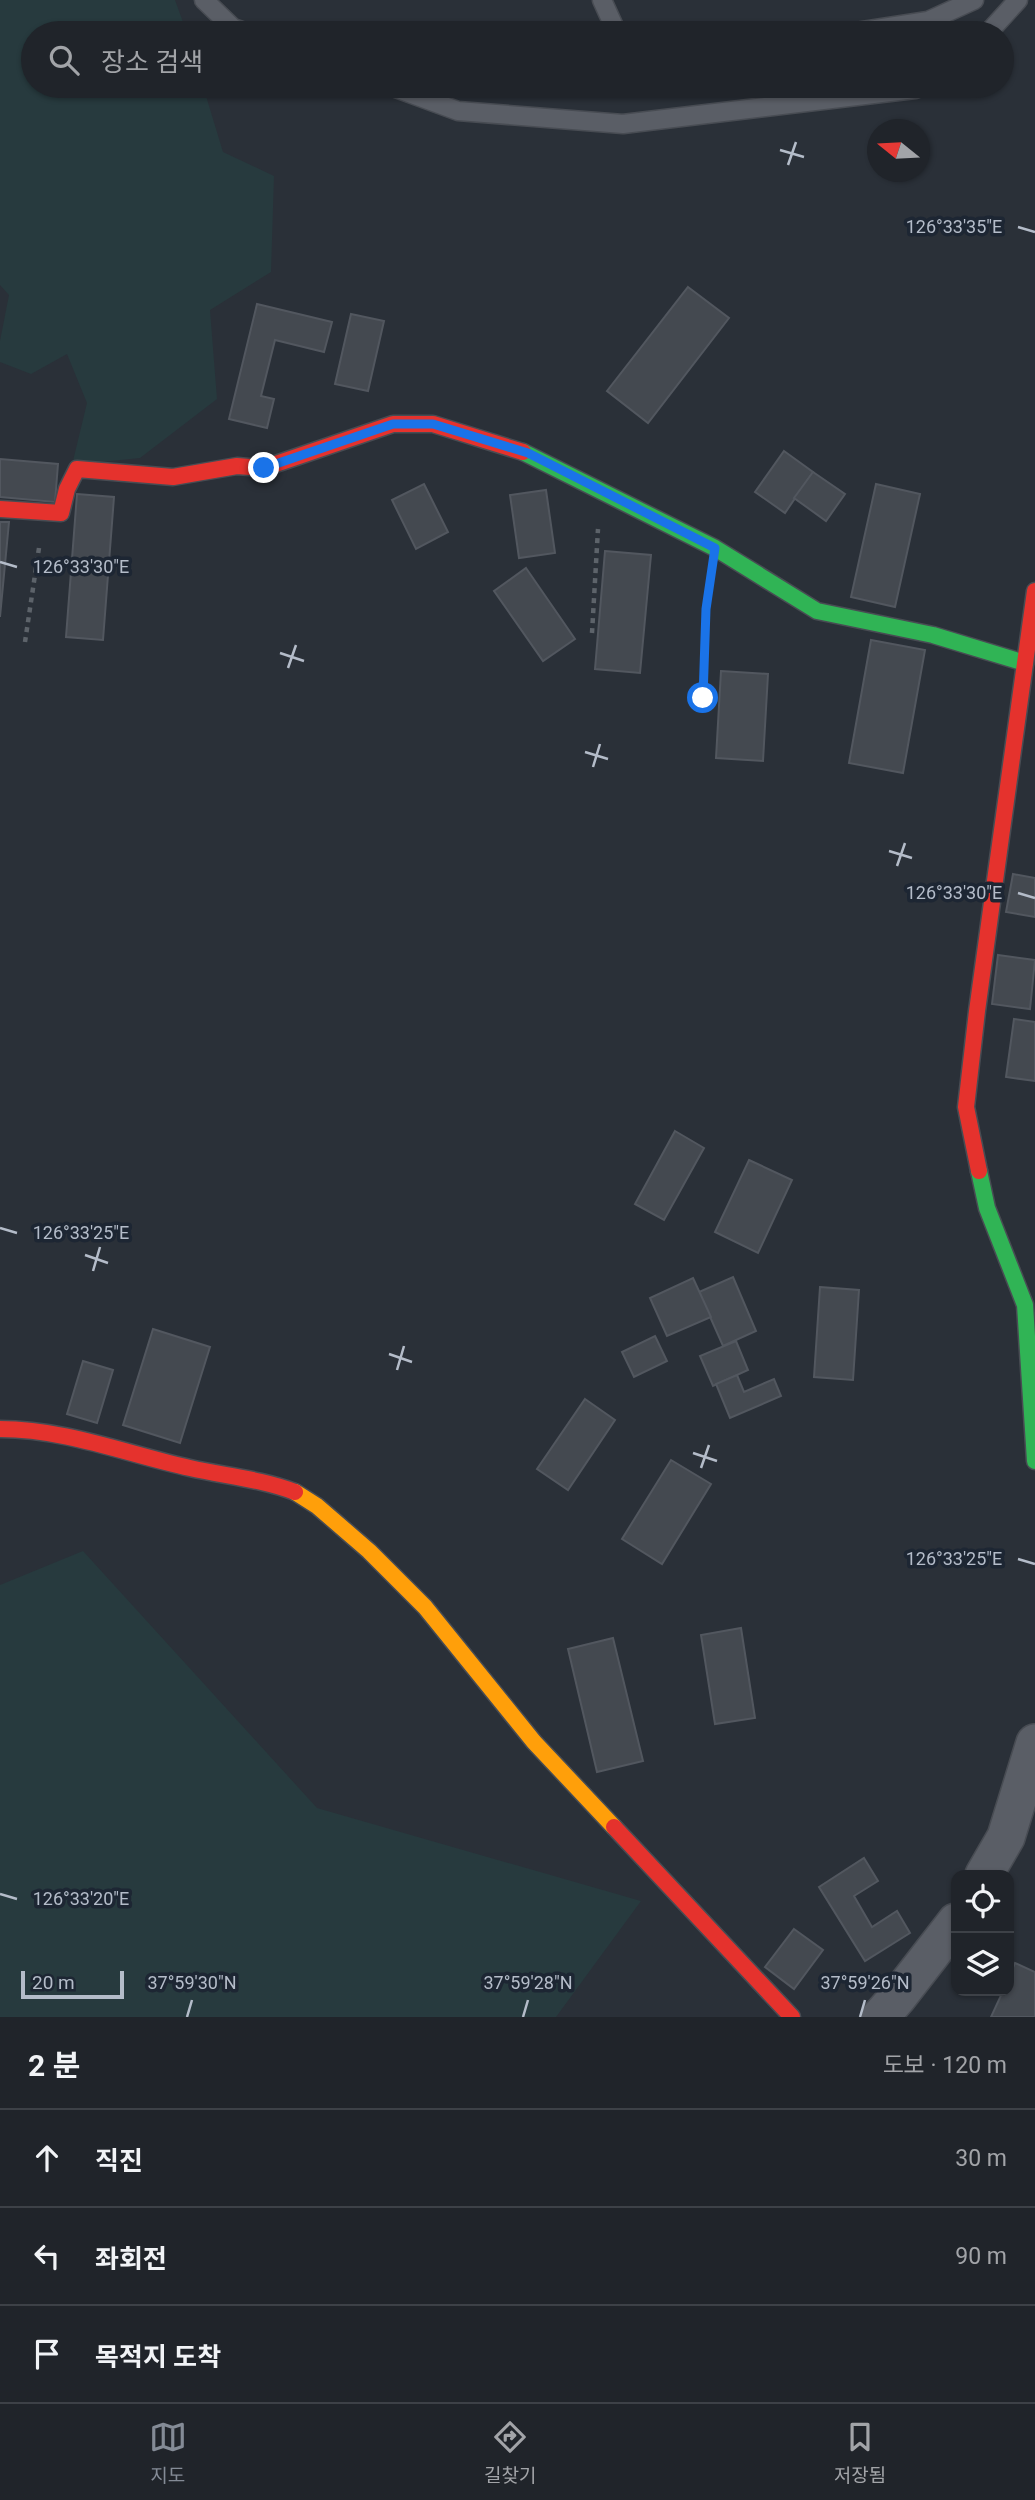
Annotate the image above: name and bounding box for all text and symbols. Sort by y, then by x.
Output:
search box [21,21,1014,98]
icon: search [45,41,83,79]
text: 장소 검색 [101,47,203,77]
north arrow [867,119,930,182]
text: 126°33'35"E [906,216,1002,237]
route end [248,452,279,483]
text: 126°33'30"E [33,556,129,577]
route start [687,682,718,713]
text: 126°33'30"E [906,882,1002,903]
text: 126°33'25"E [33,1222,129,1243]
text: 126°33'25"E [906,1548,1002,1569]
map controls [951,1870,1014,1996]
button: locate [951,1870,1014,1933]
text: 126°33'20"E [33,1888,129,1909]
button: layers [951,1933,1014,1996]
scale bar [21,1968,124,2000]
text: 20 m [32,1971,75,1994]
text: 37°59'30"N [147,1972,237,1993]
text: 37°59'28"N [483,1972,573,1993]
text: 37°59'26"N [820,1972,910,1993]
text: 2 분 [28,2048,80,2083]
text: 도보 · 120 m [883,2052,1007,2079]
icon: ahead [28,2139,66,2177]
text: 30 m [955,2145,1007,2172]
text: 직진 [95,2146,143,2176]
icon: left [28,2237,66,2275]
text: 90 m [955,2243,1007,2270]
text: 좌회전 [95,2244,167,2274]
icon: arrive [28,2335,66,2373]
text: 목적지 도착 [95,2342,221,2372]
tab: 지도 [149,2418,187,2487]
tab: 길찾기 [484,2418,536,2487]
tab: 저장됨 [834,2418,886,2487]

